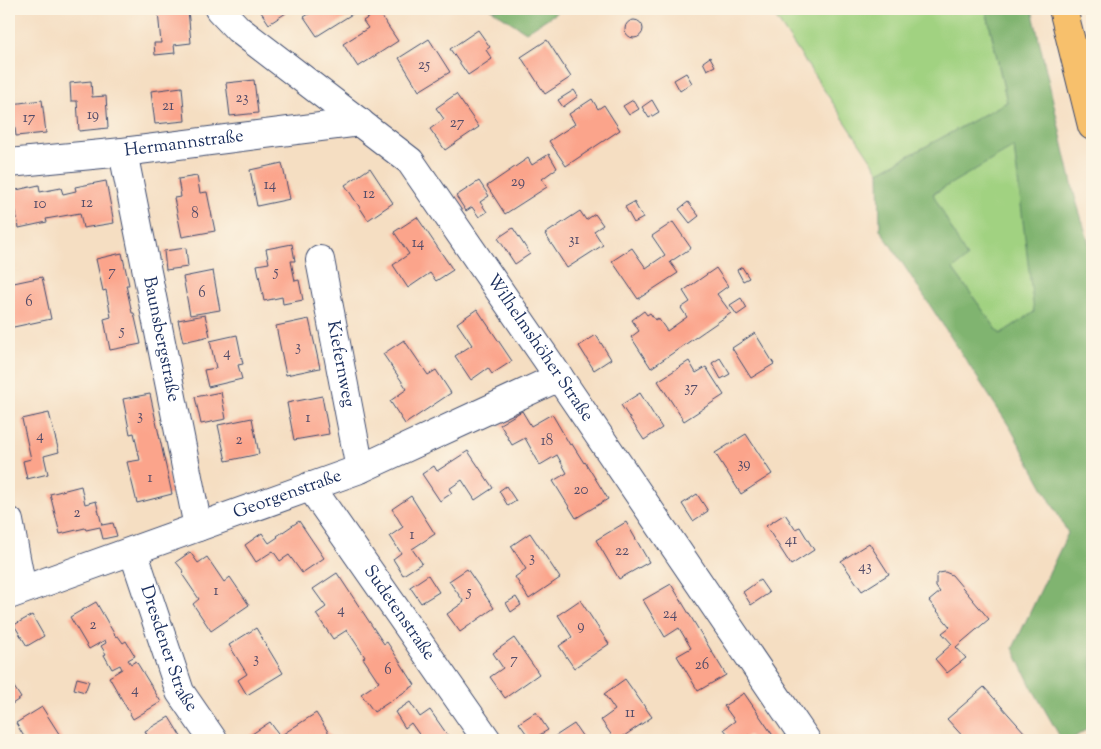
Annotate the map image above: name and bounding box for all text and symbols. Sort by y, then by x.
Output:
house number: 25 [418,55,430,76]
house number: 23 [235,88,249,109]
house number: 21 [162,96,174,117]
house number: 19 [87,105,99,126]
house number: 17 [23,108,36,129]
house number: 27 [450,113,465,134]
street label: Hermannstraße [123,124,245,165]
house number: 29 [511,172,525,193]
house number: 14 [264,175,277,196]
house number: 12 [363,184,375,205]
house number: 12 [81,193,93,214]
house number: 10 [34,194,47,215]
house number: 8 [191,204,199,225]
house number: 31 [568,230,580,251]
house number: 14 [412,233,425,254]
house number: 7 [108,262,116,283]
house number: 5 [272,262,279,283]
street label: Wilhelmshöher Straße [479,269,599,428]
street label: Baunsbergstraße [135,274,186,404]
house number: 6 [198,283,206,304]
house number: 6 [25,292,33,313]
street label: Kiefernweg [319,319,361,410]
house number: 5 [118,321,125,342]
house number: 3 [295,337,301,358]
house number: 4 [223,343,231,364]
house number: 37 [684,378,698,399]
house number: 3 [137,406,143,427]
house number: 1 [305,408,311,429]
house number: 4 [36,426,44,447]
house number: 2 [235,430,243,451]
house number: 18 [541,431,553,452]
house number: 39 [737,454,751,475]
street label: Georgenstraße [230,464,345,526]
house number: 1 [147,468,153,489]
house number: 20 [574,480,589,501]
house number: 2 [73,503,81,524]
house number: 1 [409,525,415,546]
house number: 41 [785,530,797,551]
house number: 22 [615,541,629,562]
house number: 3 [529,548,535,569]
house number: 43 [858,557,872,578]
street label: Sudetenstraße [356,560,441,666]
house number: 1 [213,581,219,602]
street label: Dresdener Straße [132,582,203,718]
house number: 5 [465,582,472,603]
house number: 4 [337,600,345,621]
house number: 24 [663,604,678,625]
house number: 2 [89,615,97,636]
house number: 9 [577,616,585,637]
house number: 3 [253,649,259,670]
house number: 7 [510,650,518,671]
house number: 26 [695,655,709,676]
house number: 6 [384,660,392,681]
house number: 4 [131,680,139,701]
house number: 11 [625,703,635,724]

